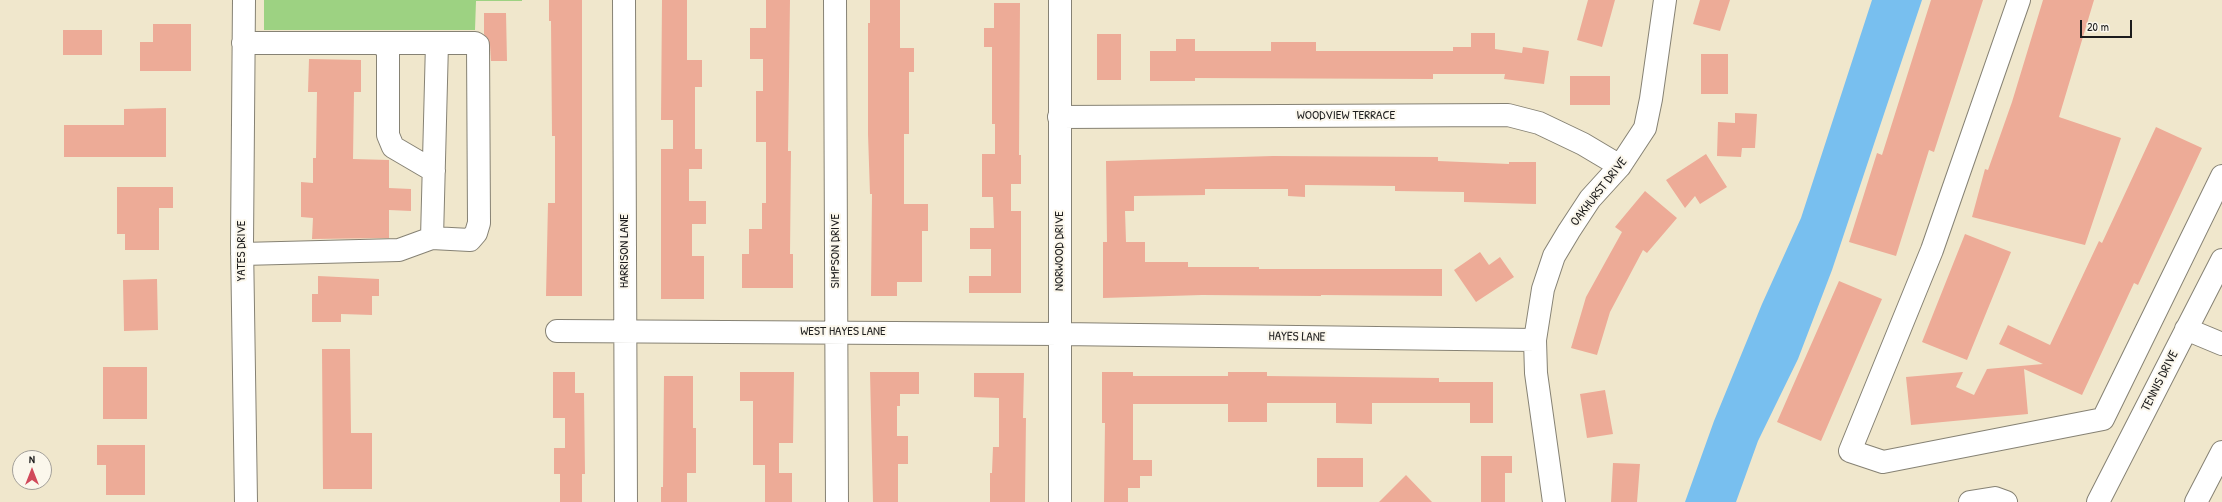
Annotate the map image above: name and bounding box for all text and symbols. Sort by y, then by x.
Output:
scale bar [2082,12,2134,38]
text: 20 m [2087,18,2109,35]
street label: WOODVIEW TERRACE [1297,108,1395,124]
street label: OAKHURST DRIVE [1567,155,1631,229]
street label: NORWOOD DRIVE [1052,211,1068,291]
street label: HARRISON LANE [617,214,633,288]
street label: SIMPSON DRIVE [828,214,844,288]
street label: YATES DRIVE [234,220,250,282]
street label: WEST HAYES LANE [800,324,886,340]
street label: HAYES LANE [1269,329,1325,345]
street label: TENNIS DRIVE [2138,348,2182,414]
north arrow [12,450,52,490]
text: N [29,452,35,466]

